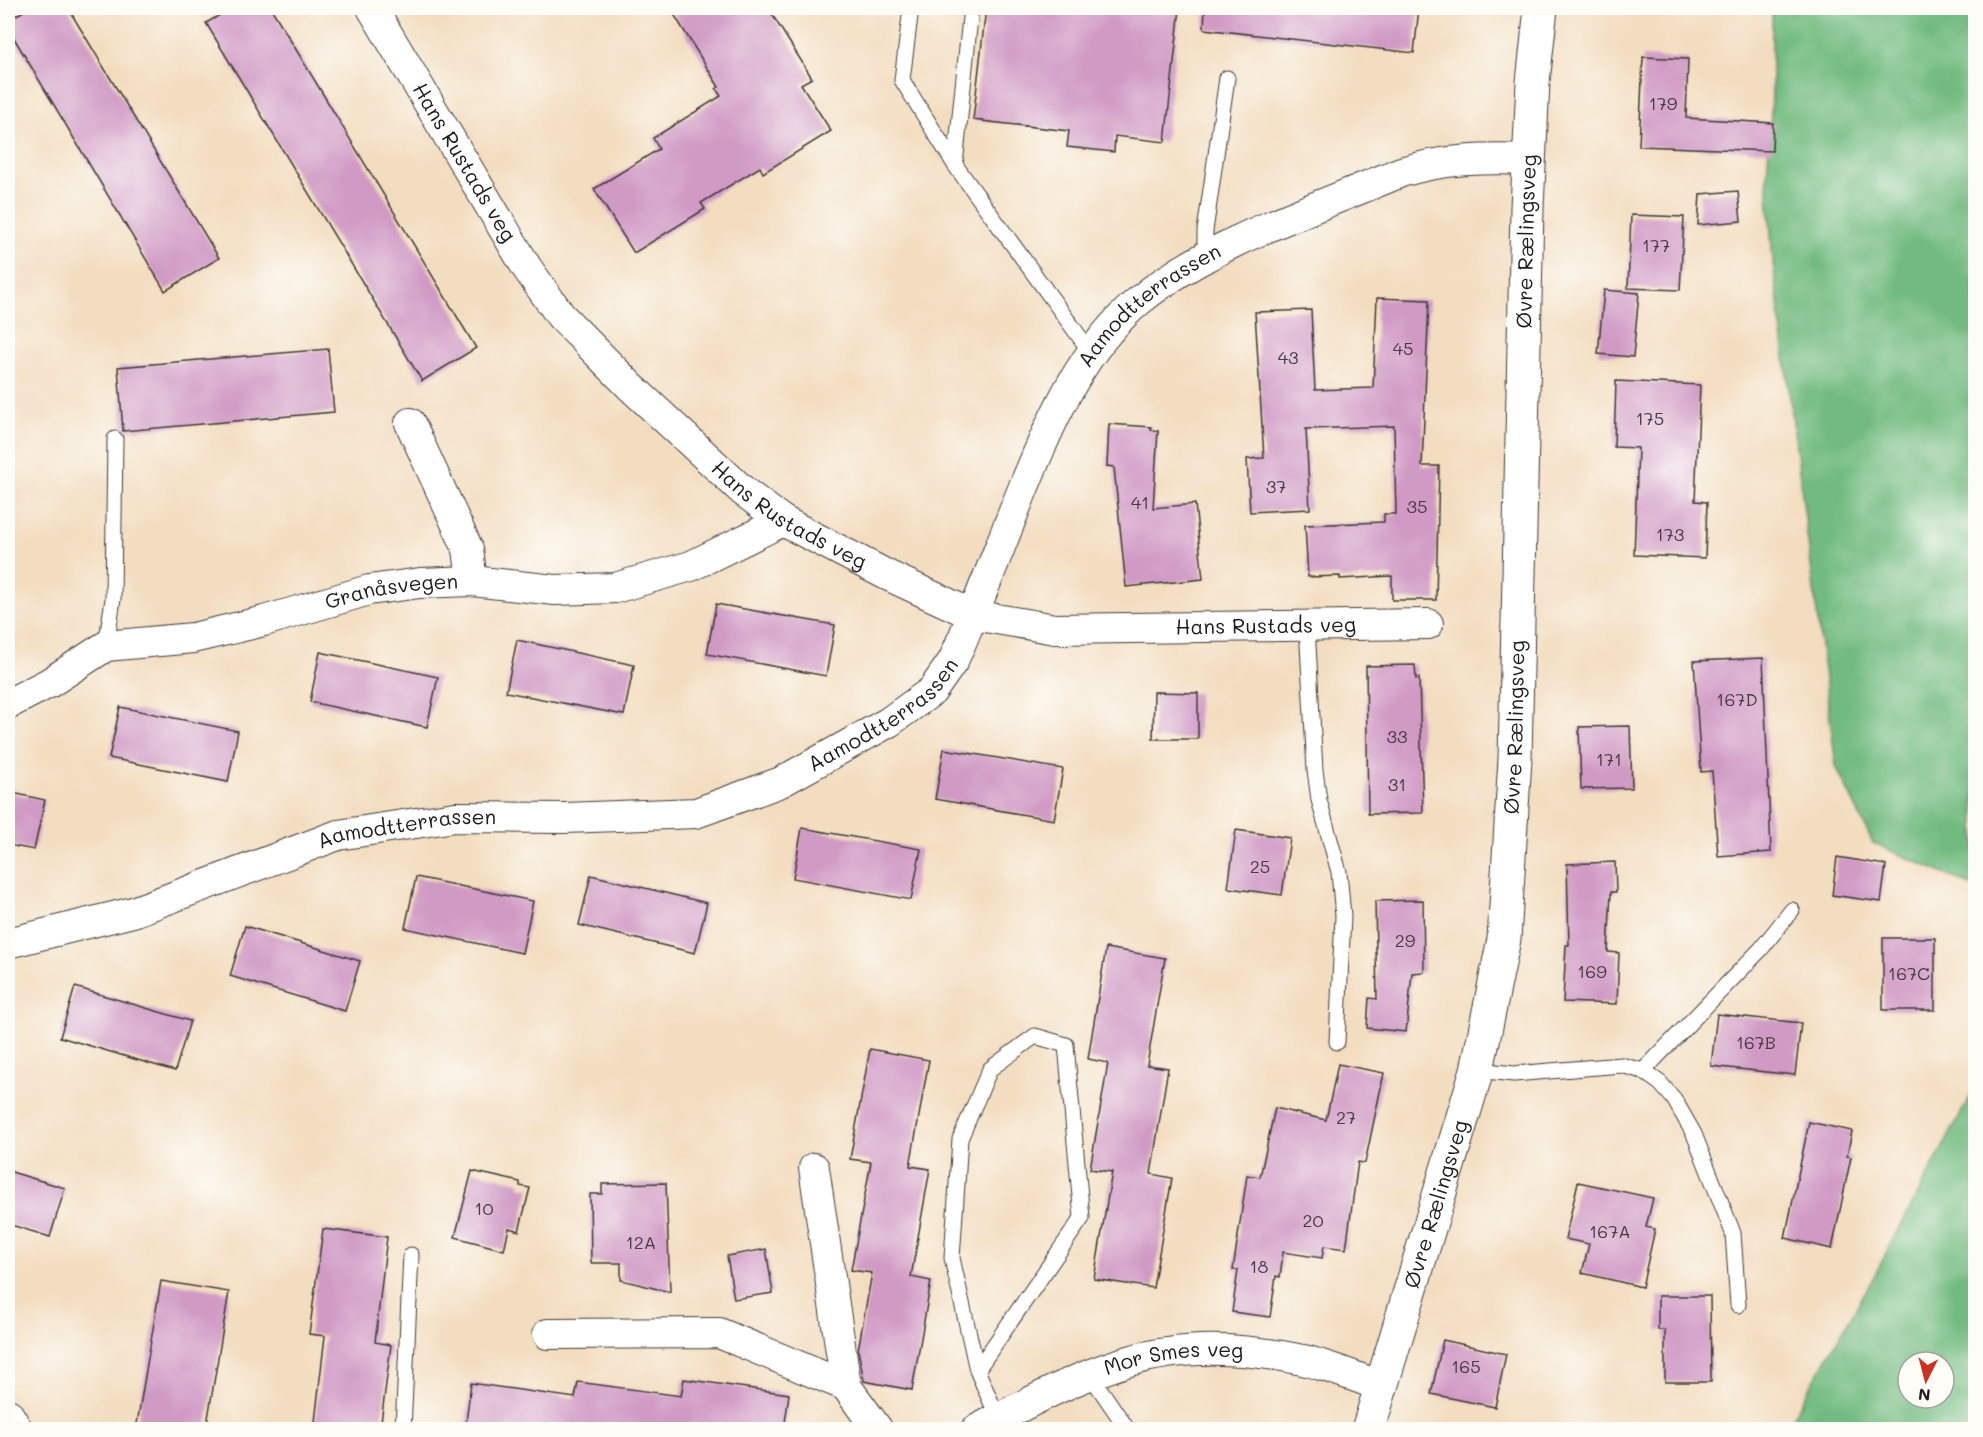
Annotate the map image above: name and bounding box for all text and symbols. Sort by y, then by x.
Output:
street label: Hans Rustads veg [408,77,523,246]
house number: 179 [1649,91,1678,115]
street label: Øvre Rælingsveg [1509,154,1542,329]
house number: 177 [1642,233,1670,257]
street label: Aamodtterrassen [1071,236,1225,372]
house number: 45 [1392,336,1414,360]
house number: 43 [1277,345,1299,369]
house number: 175 [1636,406,1664,430]
street label: Hans Rustads veg [707,454,872,574]
house number: 37 [1266,474,1286,498]
house number: 41 [1131,490,1149,514]
house number: 35 [1406,494,1428,518]
house number: 173 [1656,522,1684,546]
street label: Granåsvegen [321,567,459,614]
street label: Hans Rustads veg [1175,610,1356,639]
street label: Øvre Rælingsveg [1497,640,1530,815]
street label: Aamodtterrassen [802,652,963,777]
house number: 167D [1716,687,1758,711]
house number: 33 [1386,724,1408,748]
house number: 171 [1596,747,1622,771]
house number: 31 [1388,772,1406,796]
street label: Aamodtterrassen [313,802,496,854]
house number: 25 [1250,854,1270,878]
house number: 29 [1395,928,1416,952]
house number: 169 [1577,959,1607,983]
house number: 167C [1888,961,1930,985]
house number: 167B [1736,1030,1776,1054]
house number: 27 [1336,1105,1356,1129]
street label: Øvre Rælingsveg [1397,1116,1473,1291]
house number: 10 [474,1196,494,1220]
house number: 20 [1302,1208,1324,1232]
house number: 167A [1589,1219,1631,1243]
house number: 12A [626,1230,656,1254]
house number: 18 [1250,1254,1269,1278]
street label: Mor Smes veg [1100,1335,1245,1380]
north arrow [1896,1350,1956,1410]
house number: 165 [1451,1354,1481,1378]
text: N [1917,1384,1932,1406]

